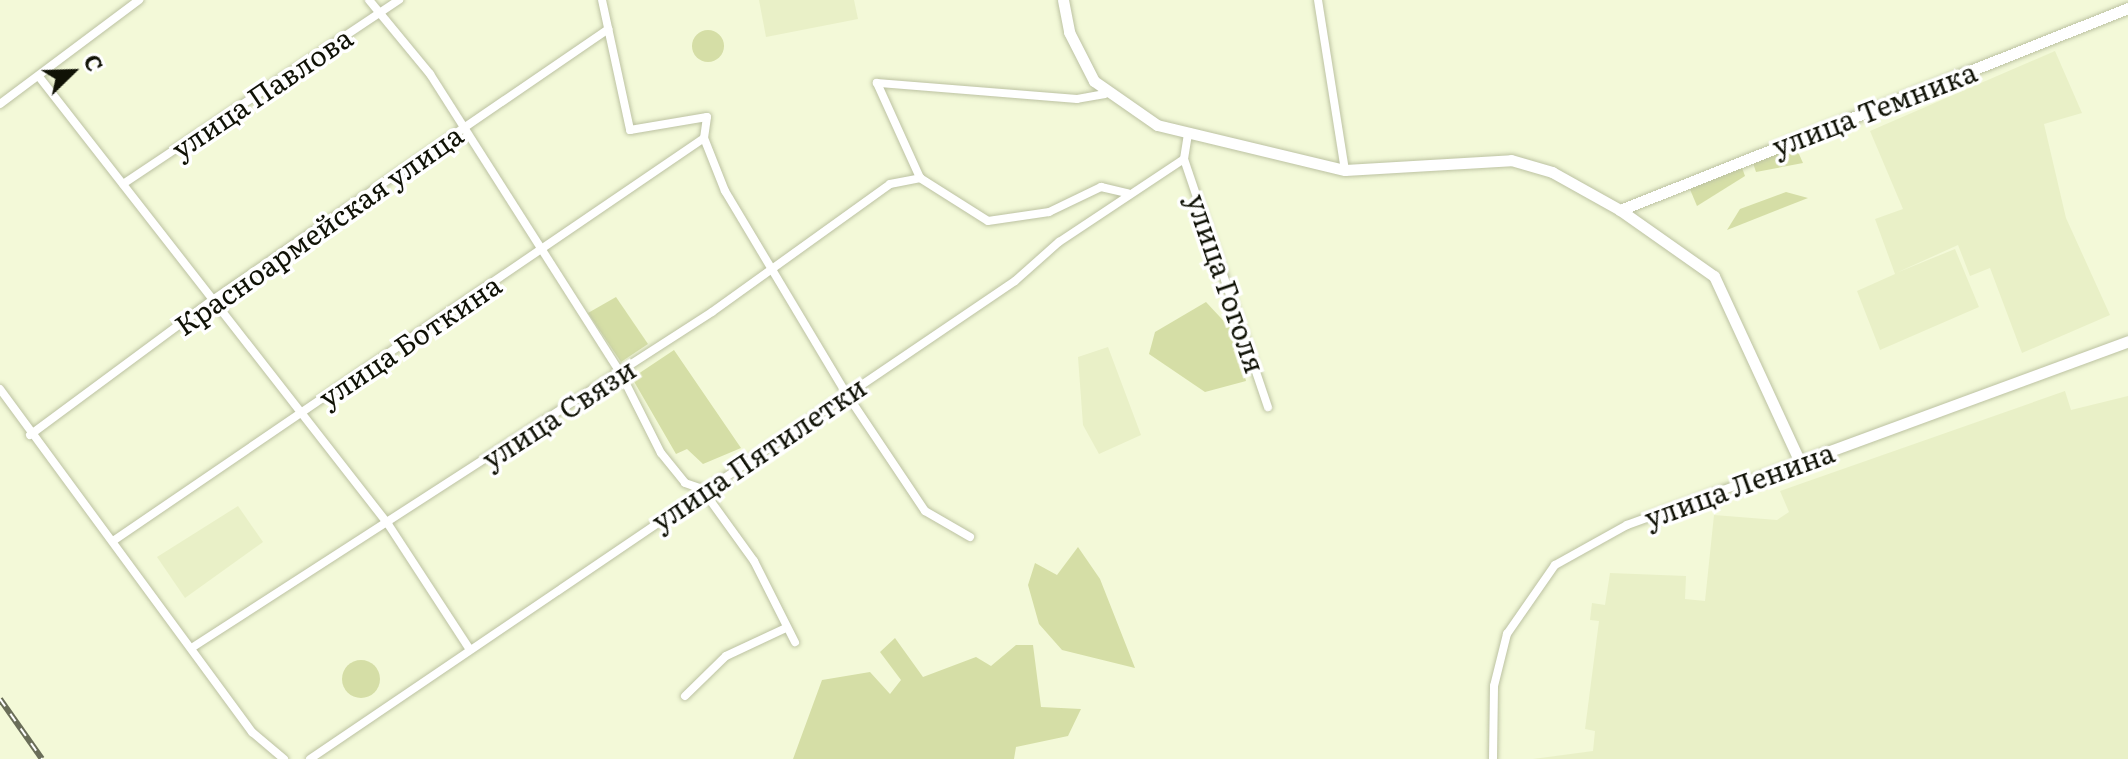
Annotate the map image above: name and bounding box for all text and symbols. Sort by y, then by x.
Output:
street label: улица Павлова [164,19,358,165]
north arrow [32,32,112,112]
text: С [76,49,113,76]
street label: улица Темника [1767,54,1981,162]
street label: Красноармейская улица [168,117,468,341]
street label: улица Гоголя [1181,189,1273,377]
street label: улица Боткина [311,267,507,413]
street label: улица Связи [475,351,641,475]
street label: улица Пятилетки [645,369,871,537]
street label: улица Ленина [1639,434,1839,534]

